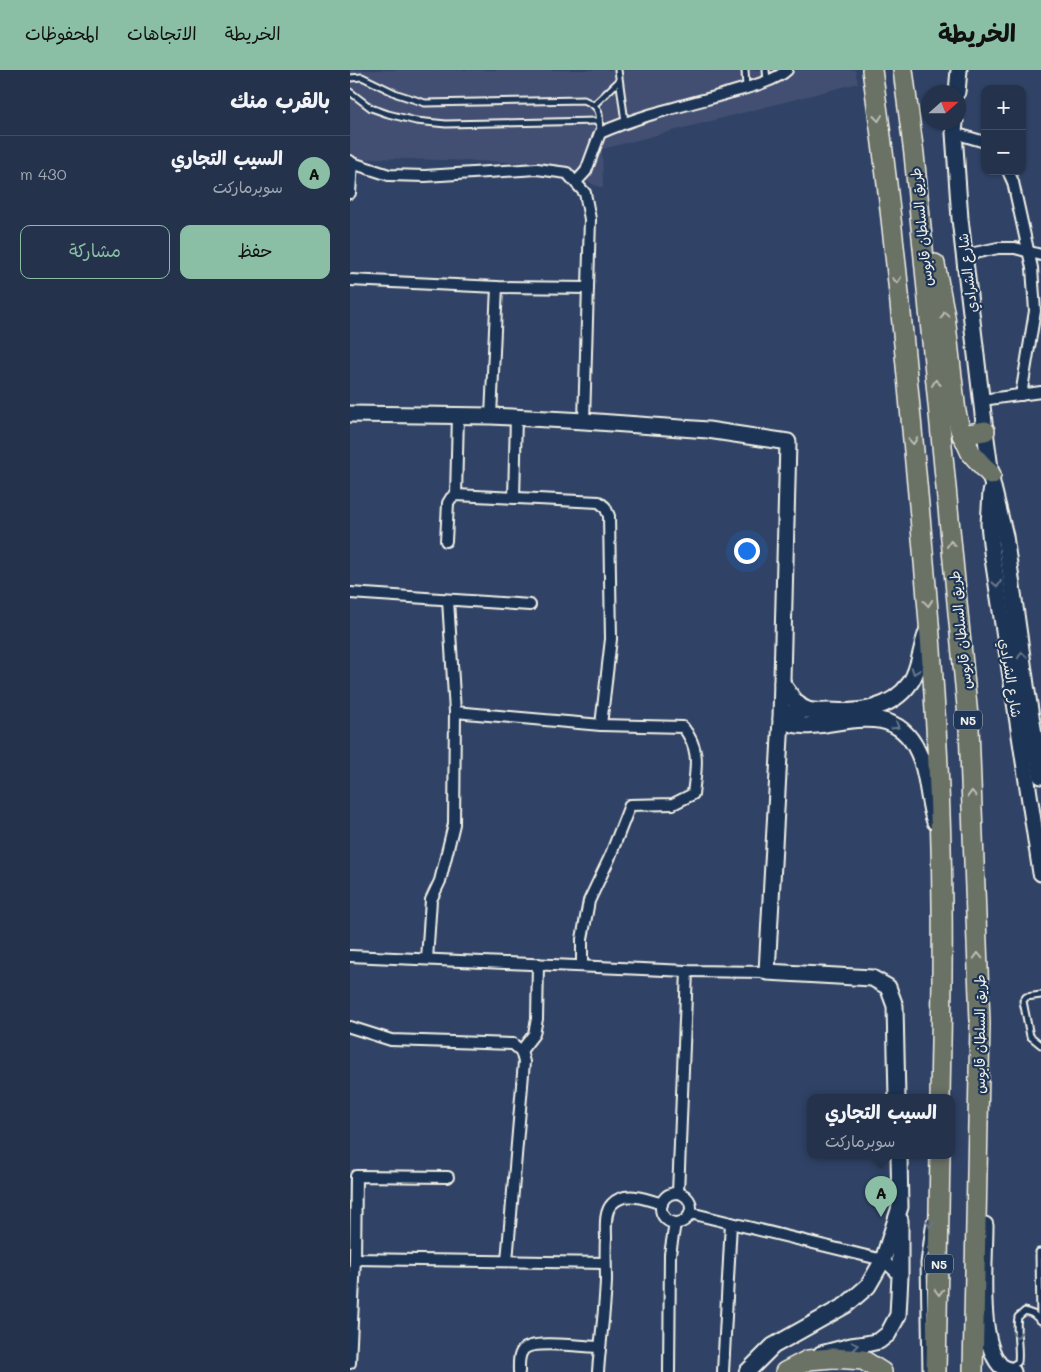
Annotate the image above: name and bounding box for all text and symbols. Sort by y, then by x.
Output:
text: الخريطة [938,17,1016,48]
text: المحفوظات [25,21,99,45]
text: الاتجاهات [127,21,197,45]
text: الخريطة [225,21,281,45]
north arrow [921,85,966,130]
map controls [981,85,1026,175]
button: + [981,85,1026,130]
text: بالقرب منك [230,86,330,113]
one-way arrow [872,115,883,123]
button: − [981,130,1026,175]
text: السيب التجاري [171,145,283,170]
text: 430 m [20,163,67,184]
text: A [308,163,320,184]
street label: طريق السلطان قابوس [905,167,937,287]
text: سوبرماركت [213,176,283,197]
button: مشاركة [20,225,170,279]
button: حفظ [180,225,330,279]
street label: شارع الشرادي [953,232,983,314]
one-way arrow [891,276,902,284]
one-way arrow [940,311,950,319]
one-way arrow [931,378,942,386]
one-way arrow [907,438,918,446]
your location [734,538,760,564]
one-way arrow [946,540,957,548]
street label: طريق السلطان قابوس [944,570,976,690]
one-way arrow [991,579,1001,588]
one-way arrow [922,600,933,608]
street label: شارع الشرادي [993,637,1027,719]
one-way arrow [1017,650,1027,659]
one-way arrow [911,667,921,675]
road number: N5 [954,710,982,730]
one-way arrow [891,719,900,729]
one-way arrow [966,789,977,797]
one-way arrow [972,952,983,960]
street label: طريق السلطان قابوس [970,974,989,1094]
popup [807,1094,955,1159]
text: السيب التجاري [825,1099,937,1124]
text: سوبرماركت [825,1130,895,1151]
pin: A [865,1176,897,1217]
one-way arrow [925,1220,935,1228]
road number: N5 [925,1254,953,1274]
one-way arrow [933,1288,944,1296]
one-way arrow [1012,1331,1022,1339]
one-way arrow [851,1341,859,1352]

